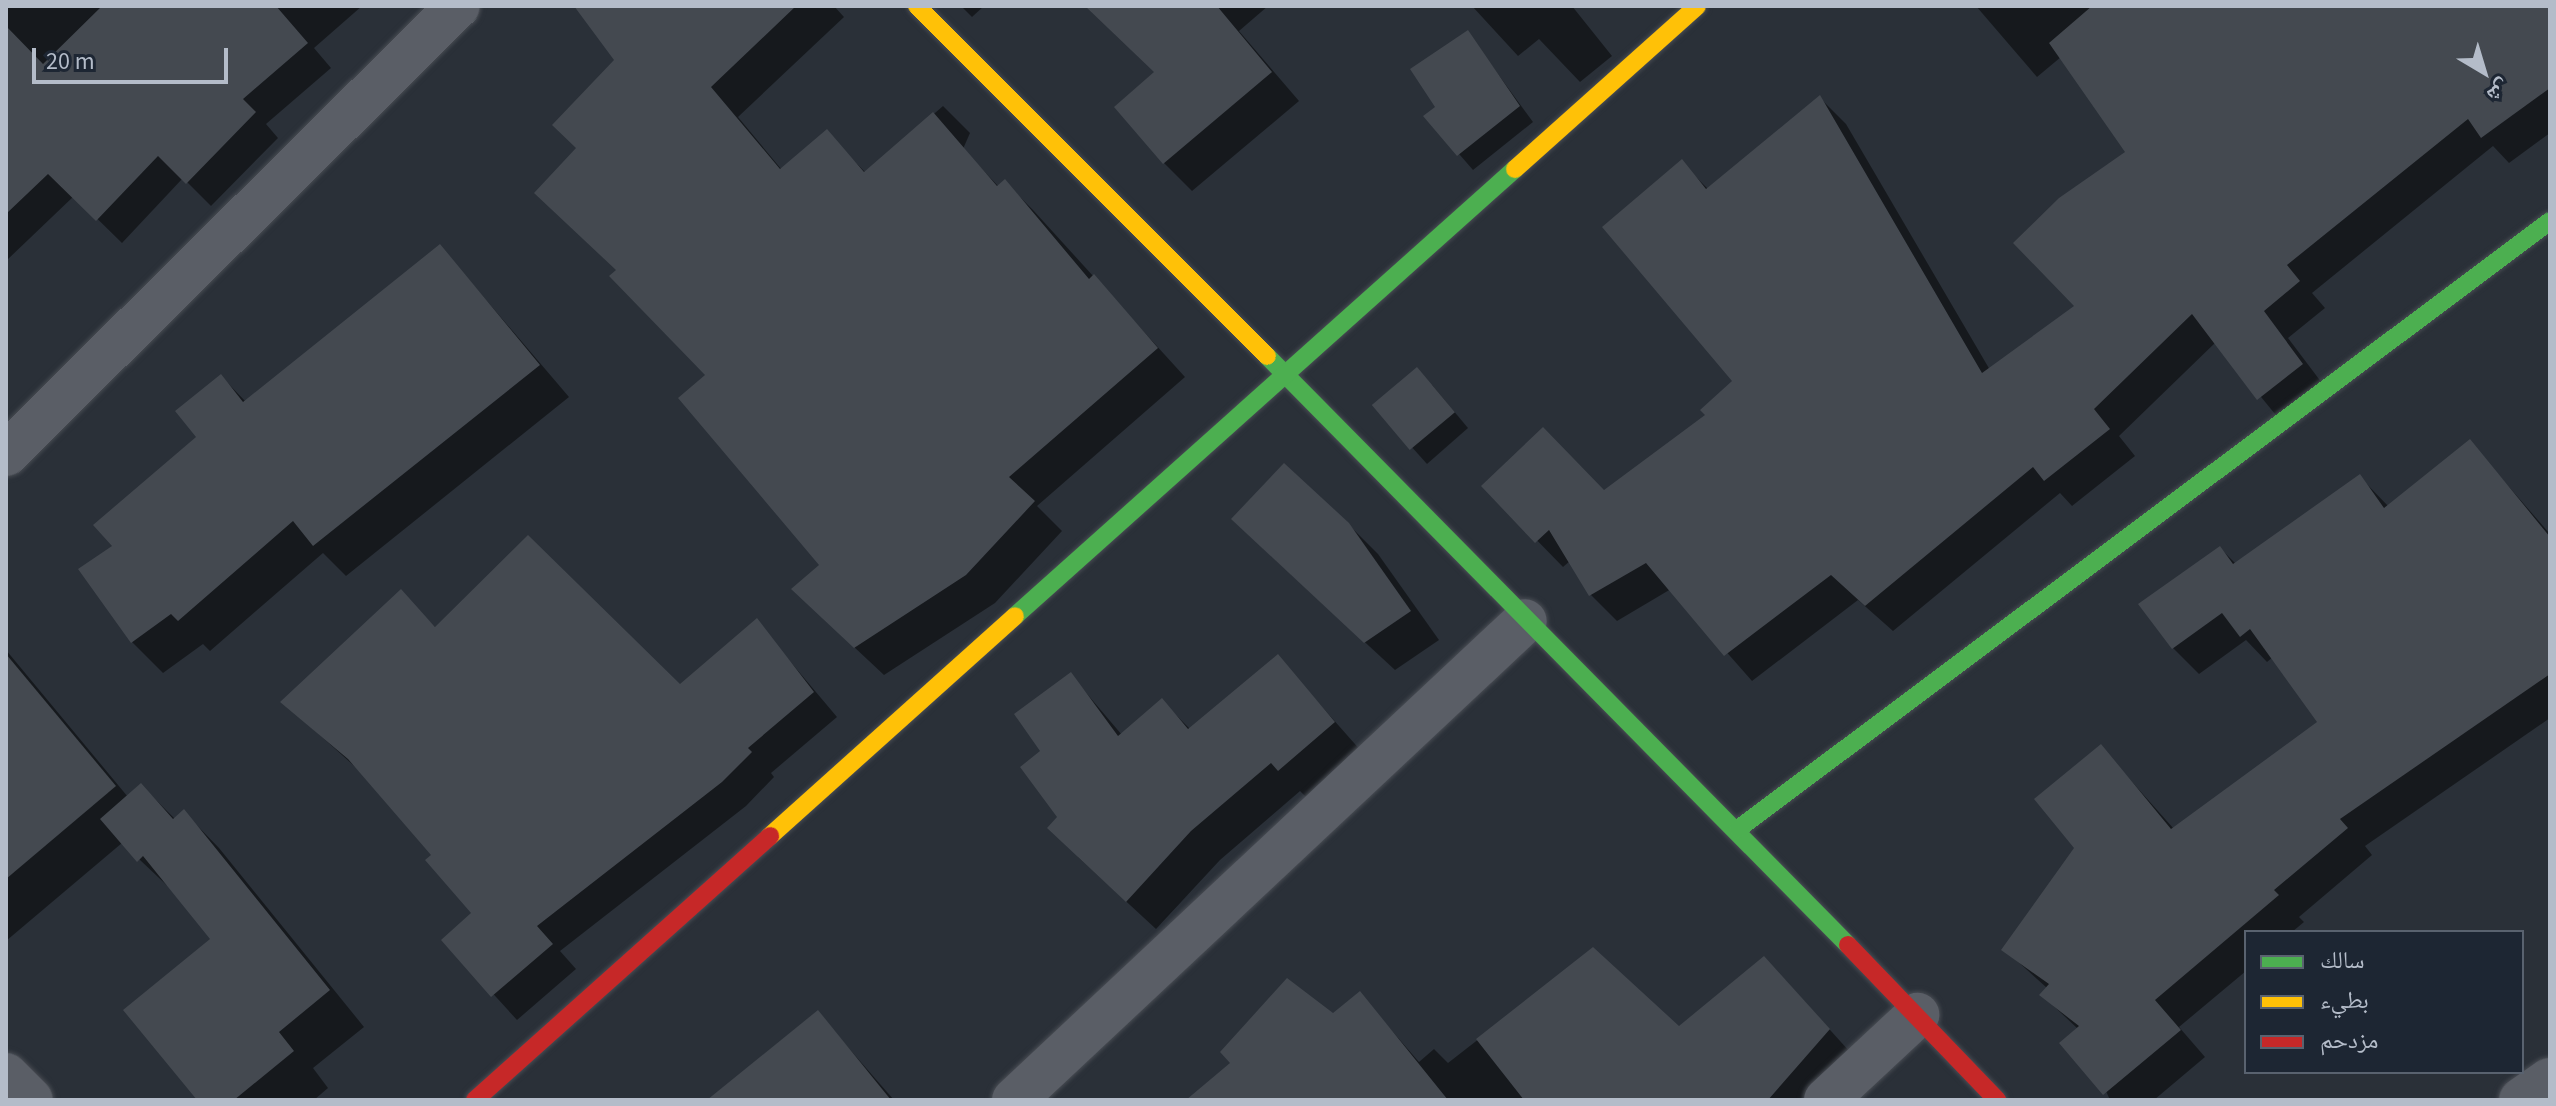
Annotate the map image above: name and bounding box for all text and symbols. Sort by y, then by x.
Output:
scale bar [36,32,232,82]
north arrow [2444,32,2524,112]
text: 20 m [46,44,95,79]
text: ش [2480,71,2518,111]
legend [2244,930,2524,1074]
text: سالك [2320,943,2365,978]
text: بطيء [2320,983,2369,1018]
text: مزدحم [2320,1023,2379,1058]

